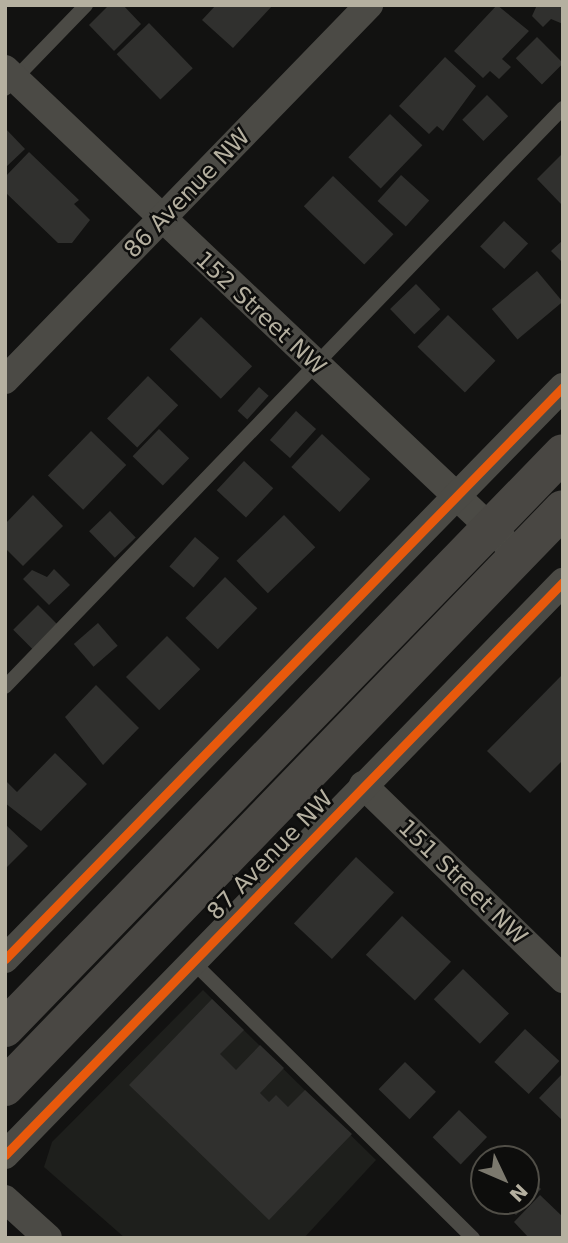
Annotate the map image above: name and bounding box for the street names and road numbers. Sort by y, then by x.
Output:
street label: 86 Avenue NW [118,123,256,263]
street label: 152 Street NW [190,245,332,381]
street label: 87 Avenue NW [201,785,339,925]
street label: 151 Street NW [393,814,533,950]

